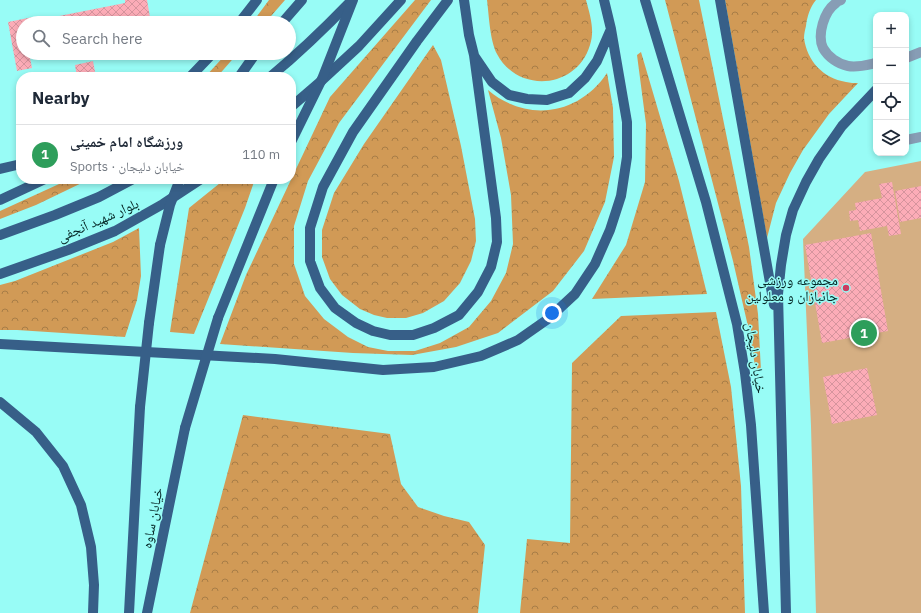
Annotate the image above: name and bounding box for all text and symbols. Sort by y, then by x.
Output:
map controls [873,12,909,156]
button: + [873,12,909,48]
search box [16,16,296,60]
icon: search [30,27,52,49]
text: Search here [62,29,142,48]
button: − [873,48,909,84]
button: locate [873,84,909,120]
text: Nearby [32,87,90,109]
button: layers [873,120,909,156]
text: ورزشگاه امام خمینی [70,132,183,151]
text: 1 [41,146,49,163]
text: 110 m [242,146,280,163]
text: Sports · خیابان دلیجان [70,158,185,175]
street label: بلوار شهید آنجفی [55,194,142,246]
place label: مجموعه ورزشی جانبازان و معلولین [746,271,838,305]
marker: مجموعه ورزشی جانبازان و معلولین [841,283,851,293]
your location [542,303,562,323]
pin: 1 [851,318,877,348]
street label: خیابان دلیجان [742,321,770,395]
street label: خیابان ساوه [137,486,167,550]

